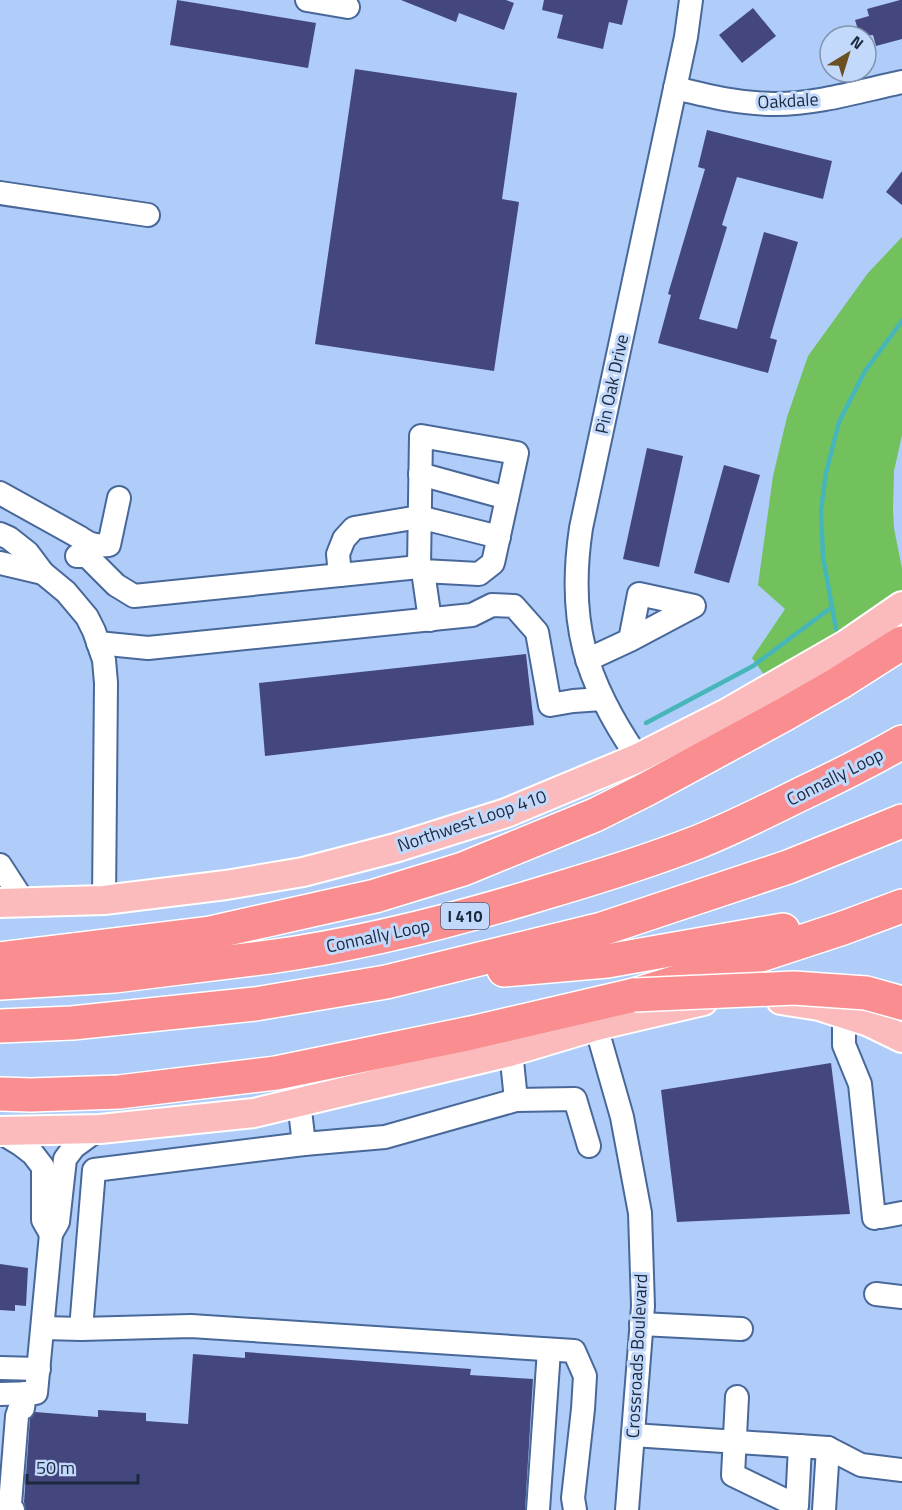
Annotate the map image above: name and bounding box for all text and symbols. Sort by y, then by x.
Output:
north arrow [818,24,878,84]
text: N [845,29,869,55]
street label: Oakdale [757,85,819,116]
street label: Pin Oak Drive [588,332,635,436]
street label: Connally Loop [782,741,888,813]
street label: Northwest Loop 410 [394,782,550,859]
road number: I 410 [441,903,489,929]
street label: Connally Loop [324,911,432,960]
street label: Crossroads Boulevard [619,1273,654,1439]
scale bar [27,1447,138,1485]
text: 50 m [36,1454,75,1481]

